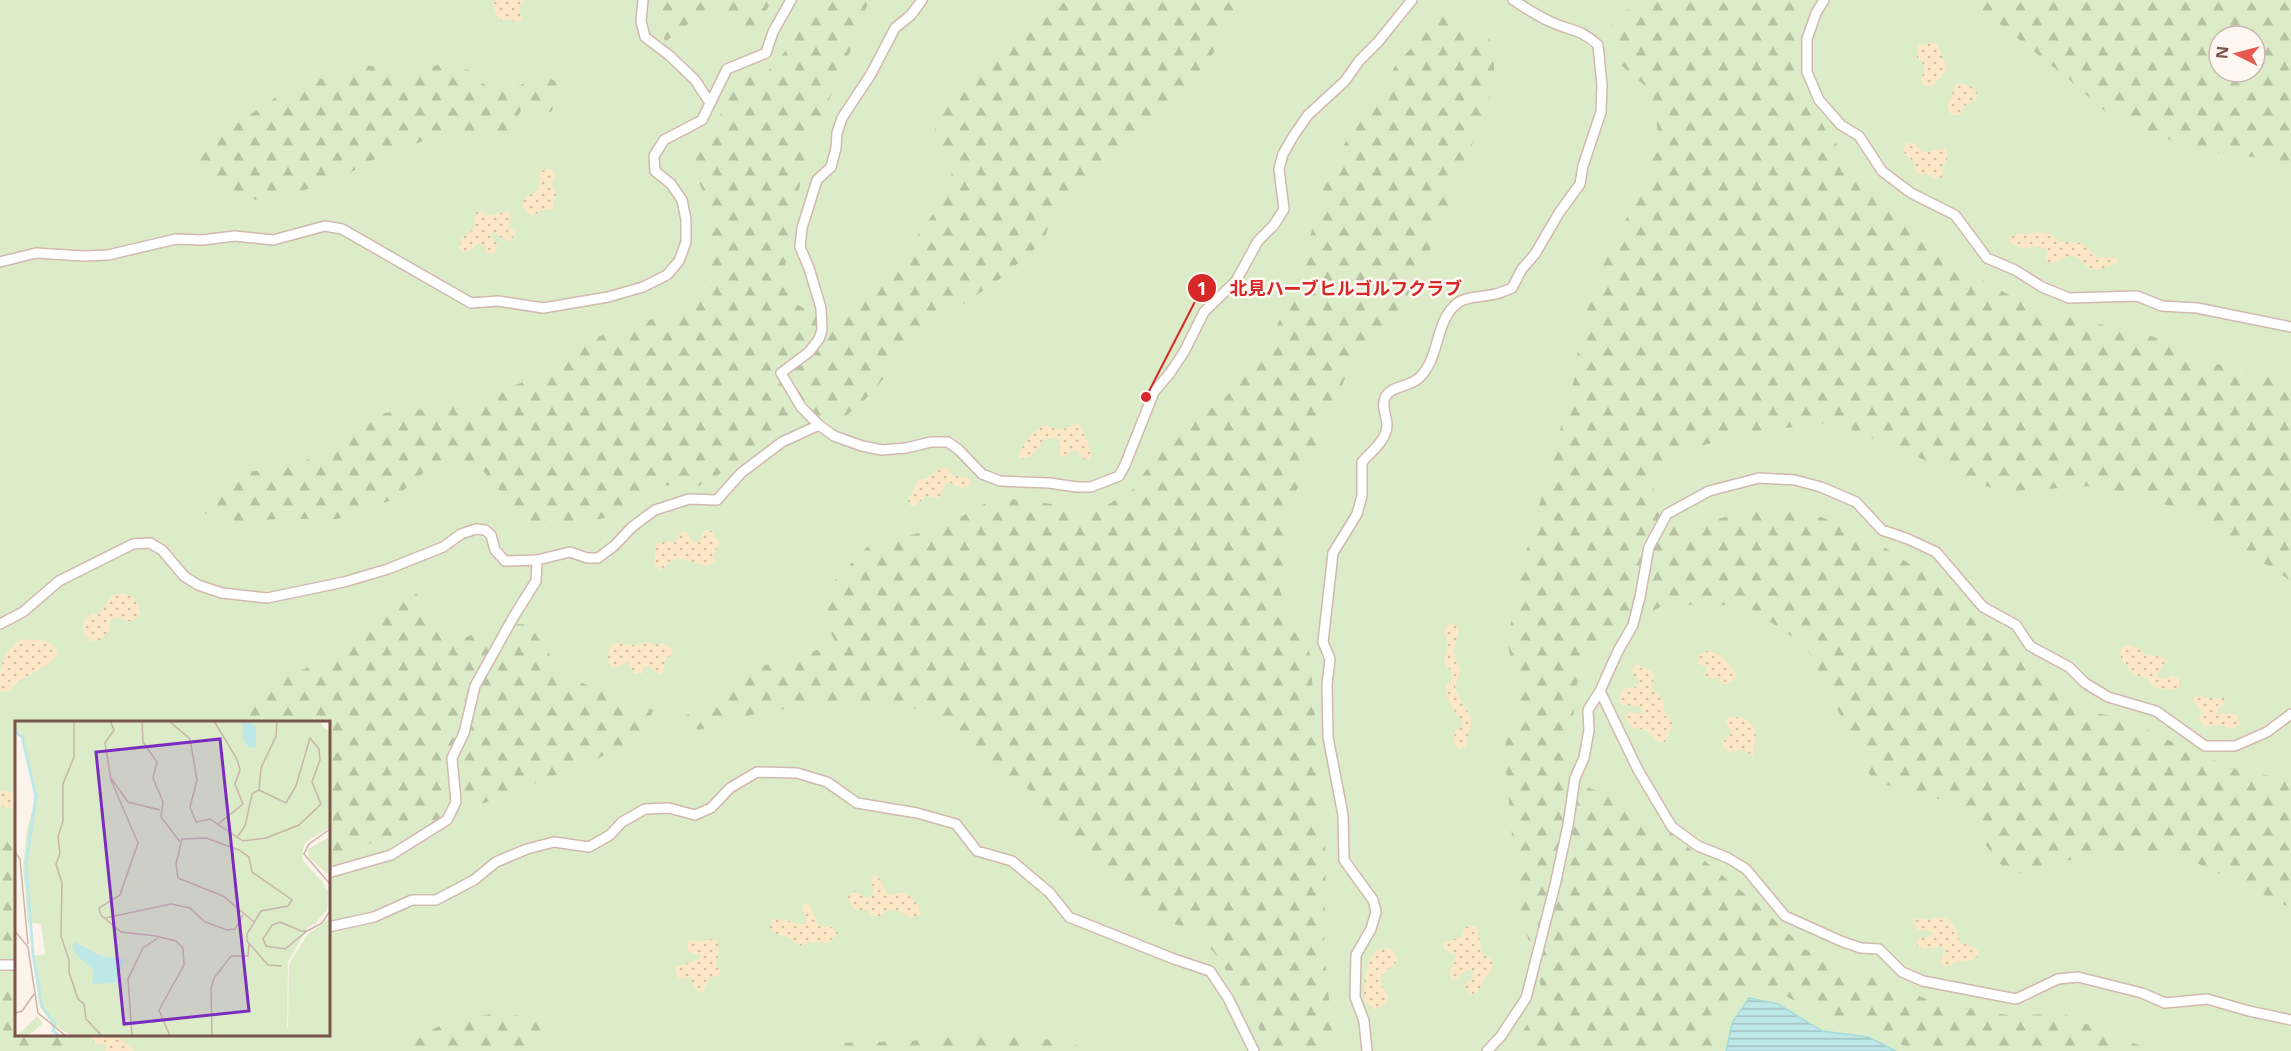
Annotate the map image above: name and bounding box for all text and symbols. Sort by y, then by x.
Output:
north arrow [2207,24,2267,84]
text: N [2210,45,2234,60]
callout: 北見ハーブヒルゴルフクラブ [1187,270,1475,306]
text: 1 [1197,276,1207,300]
text: 北見ハーブヒルゴルフクラブ [1230,276,1462,300]
inset map [15,721,330,1036]

